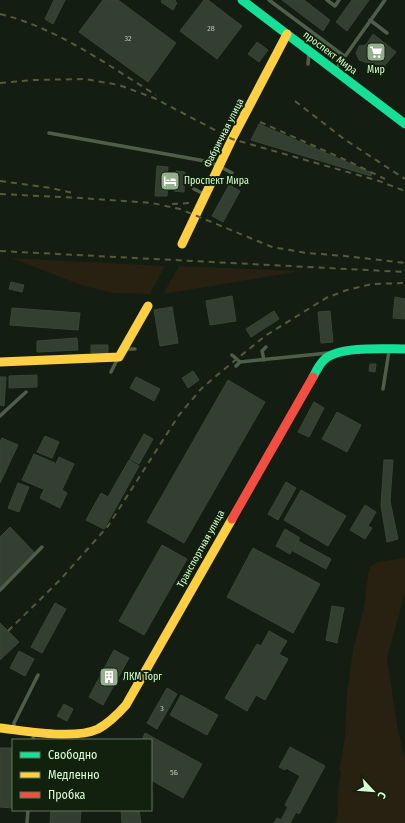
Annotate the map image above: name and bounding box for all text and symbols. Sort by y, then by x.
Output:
house number: 28 [207,24,215,33]
street label: проспект Мира [301,29,359,77]
house number: 32 [124,34,132,43]
supermarket icon: Мир [365,41,387,63]
place label: Мир [367,64,385,76]
street label: Фабричная улица [201,97,247,169]
hotel icon: Проспект Мира [159,170,181,192]
place label: Проспект Мира [184,175,249,187]
street label: Транспортная улица [175,508,227,590]
building icon: ЛКМ Торг [98,666,120,688]
place label: ЛКМ Торг [123,671,162,683]
house number: 3 [160,704,164,713]
legend [12,739,152,811]
text: Свободно [48,748,97,762]
text: Медленно [48,768,100,782]
house number: 5Б [170,768,178,777]
north arrow [353,771,393,811]
text: Пробка [48,788,86,802]
text: С [374,790,389,801]

